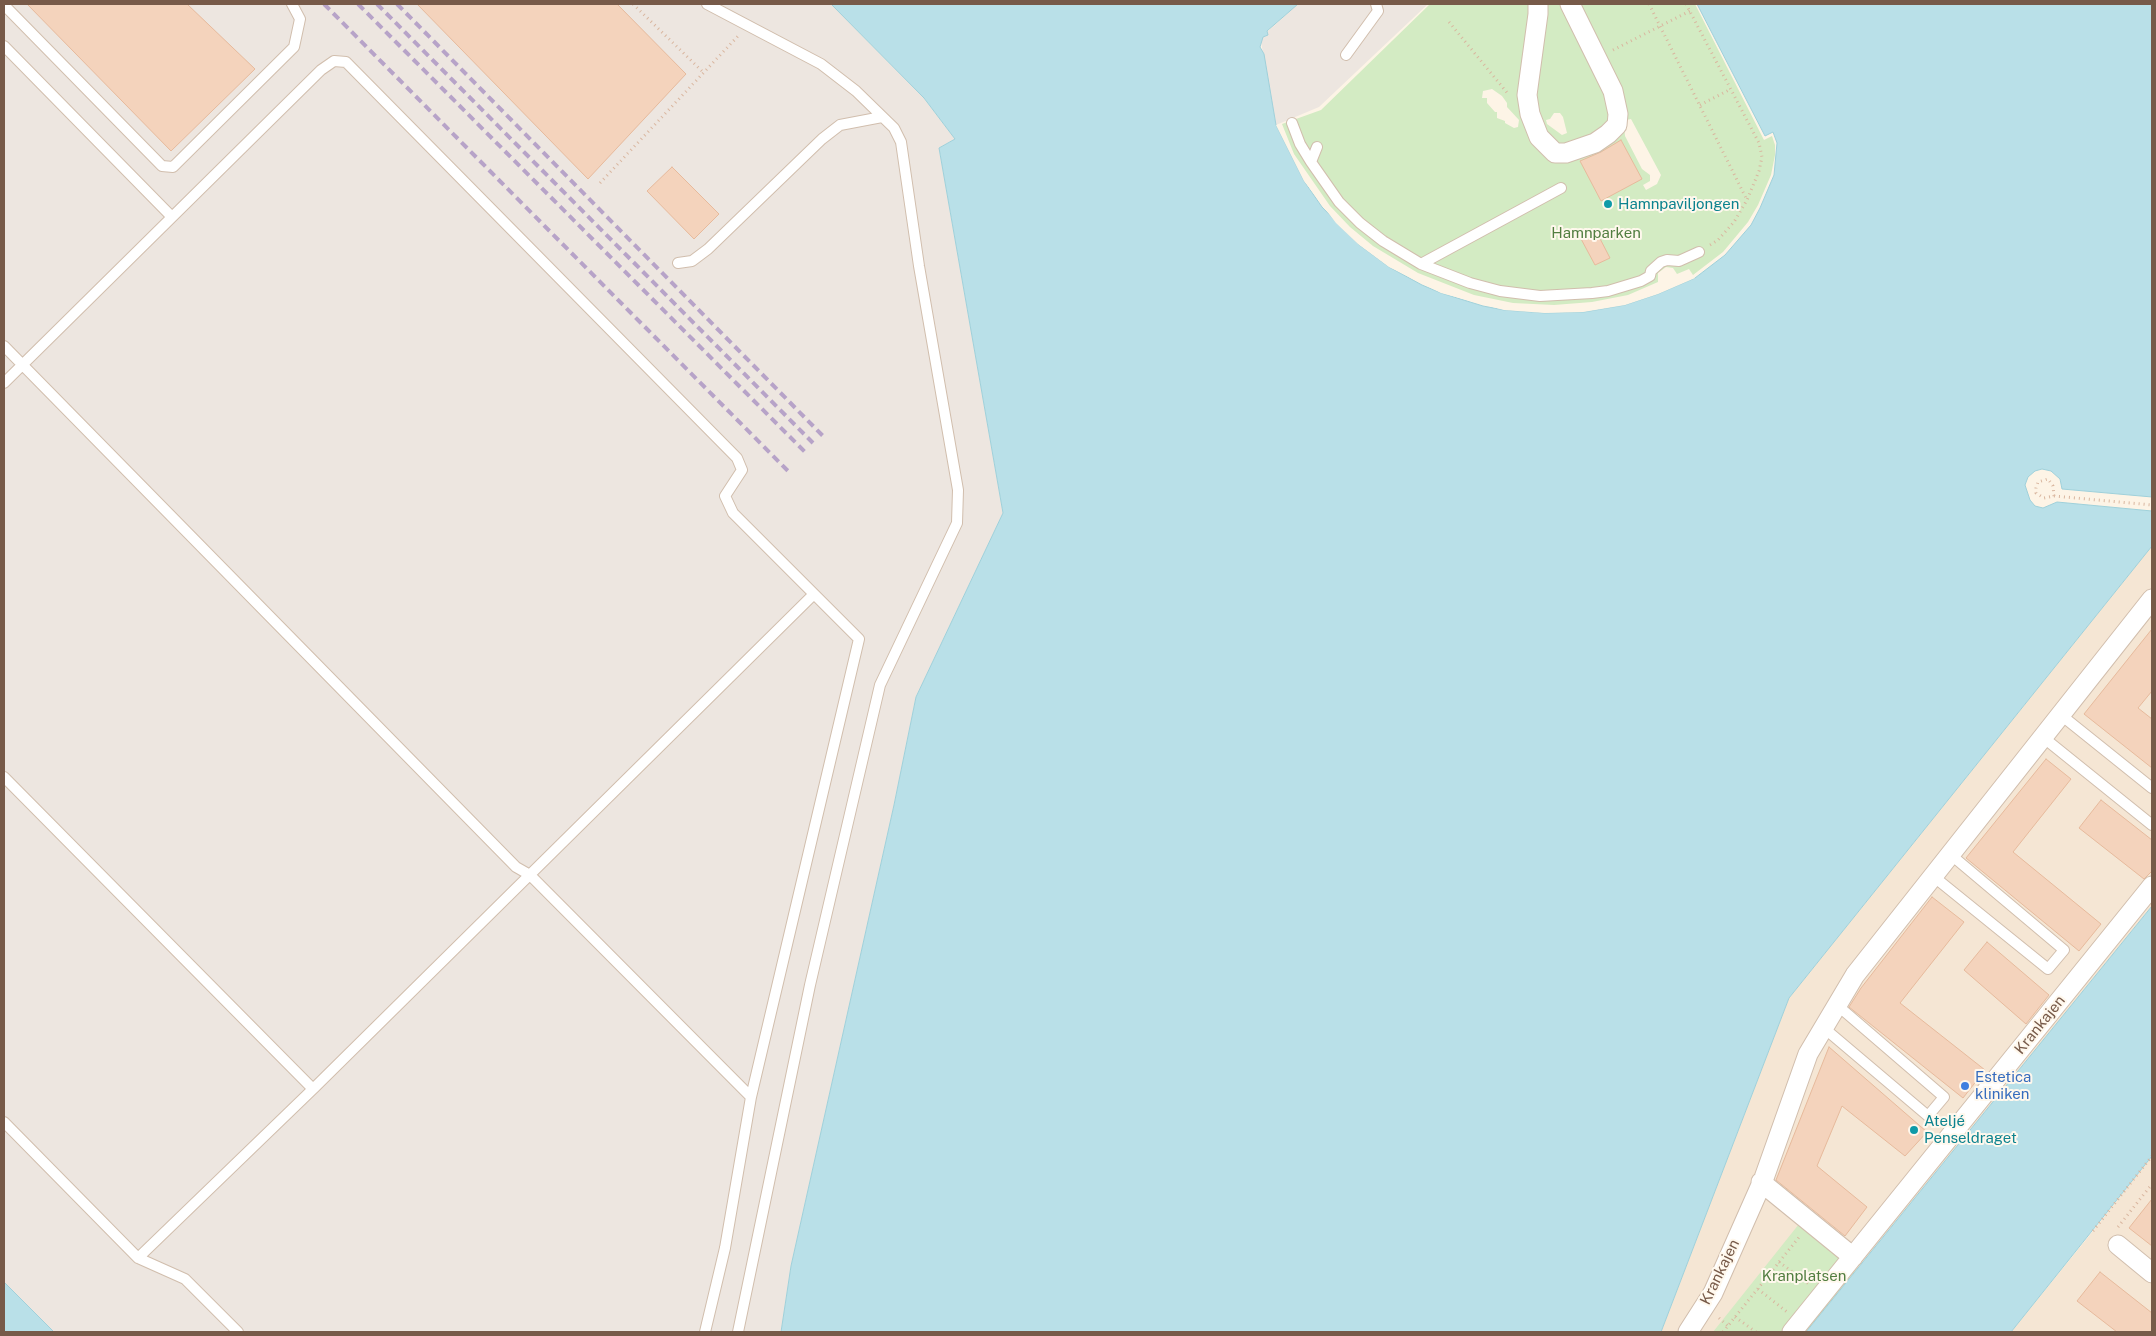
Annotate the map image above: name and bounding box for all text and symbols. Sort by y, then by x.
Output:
place label: Hamnpaviljongen [1618,195,1739,213]
marker: Hamnpaviljongen [1602,198,1614,210]
park label: Hamnparken [1551,224,1641,242]
street label: Krankajen [2011,992,2069,1058]
place label: Estetica kliniken [1975,1068,2031,1103]
marker: Estetica kliniken [1959,1080,1971,1092]
place label: Ateljé Penseldraget [1924,1112,2017,1147]
marker: Ateljé Penseldraget [1908,1124,1920,1136]
street label: Krankajen [1696,1236,1744,1308]
park label: Kranplatsen [1762,1267,1846,1285]

